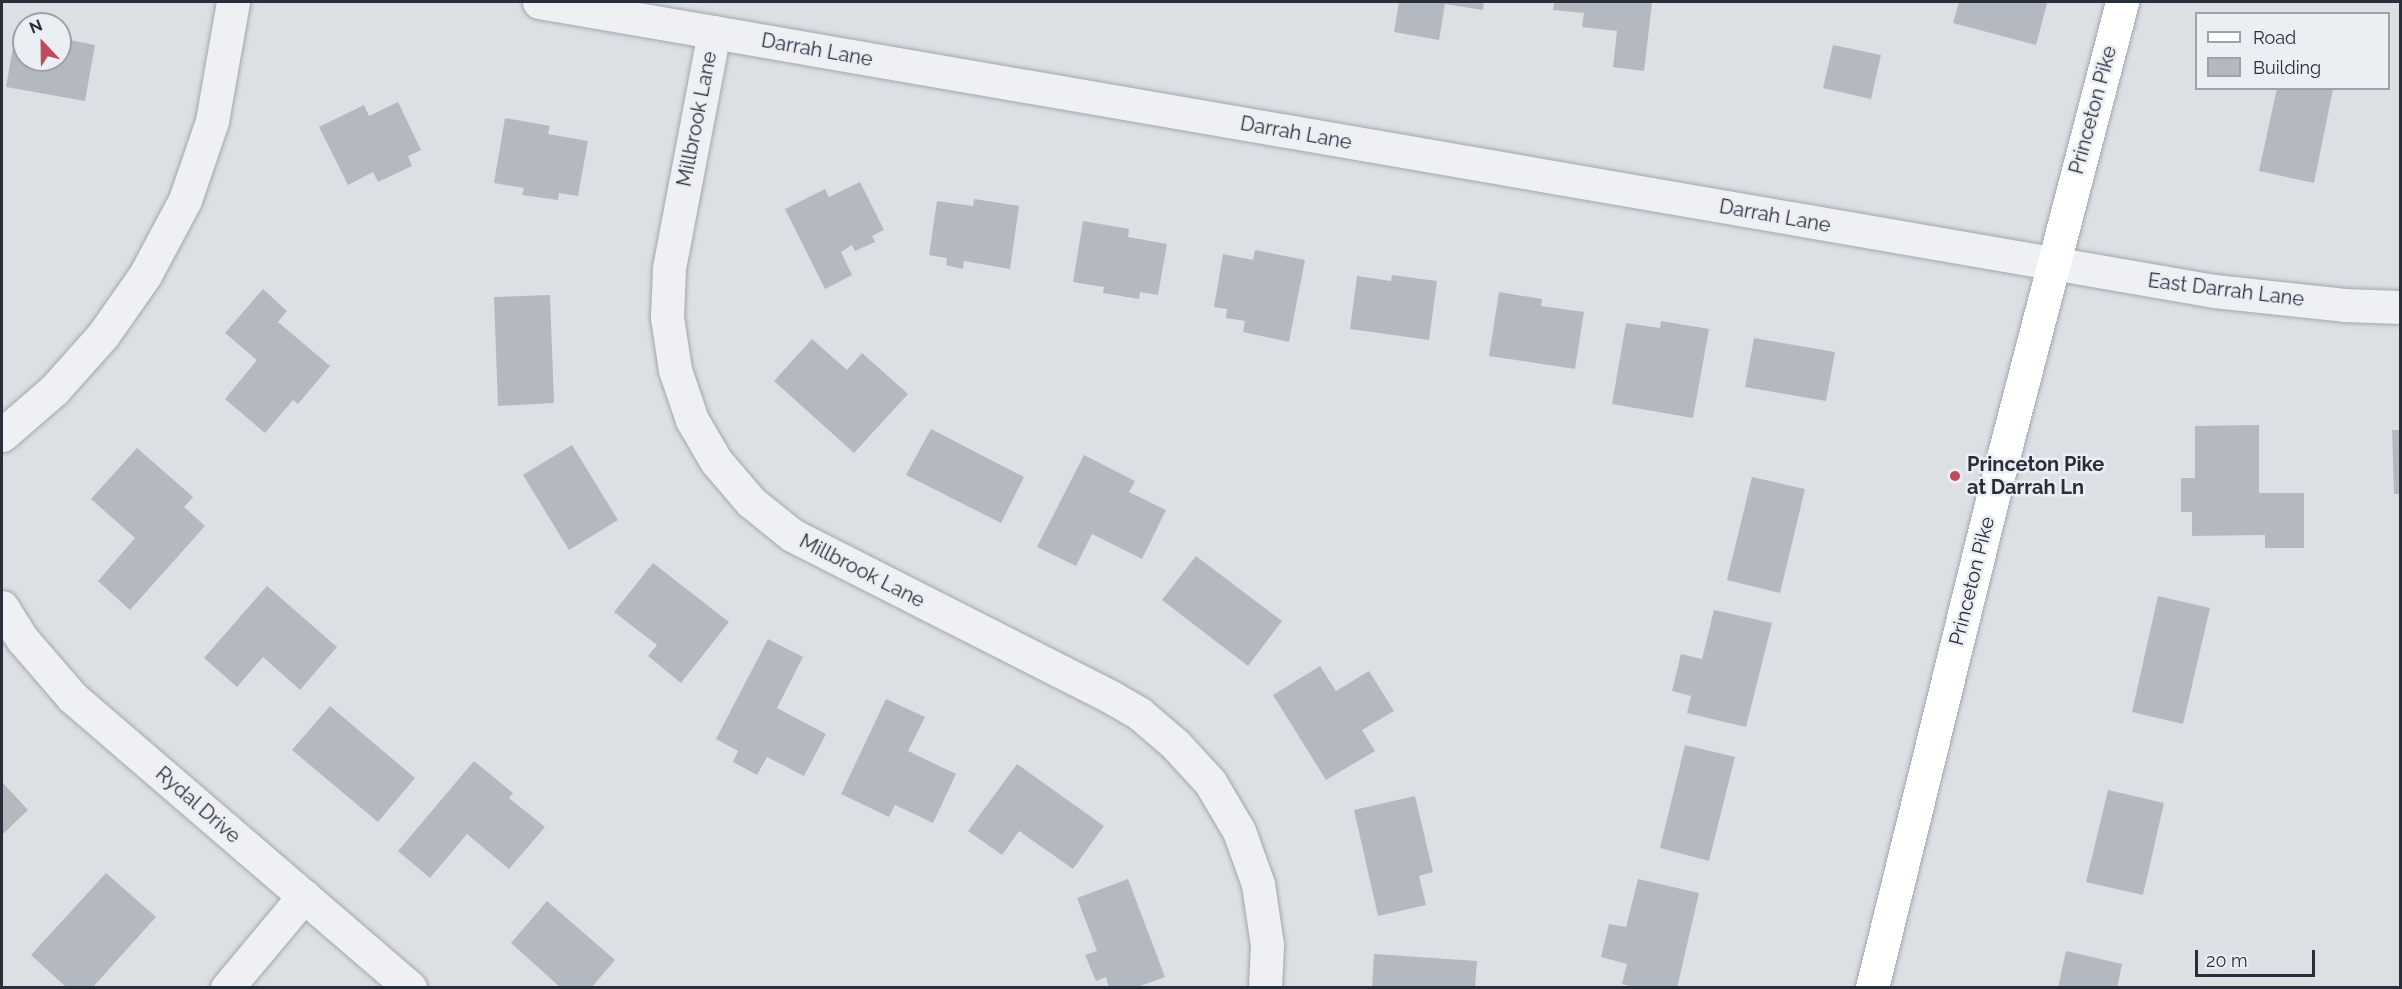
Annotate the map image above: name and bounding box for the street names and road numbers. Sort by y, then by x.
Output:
street label: Darrah Lane [759,28,875,72]
street label: Princeton Pike [2064,43,2122,177]
street label: Millbrook Lane [672,49,722,189]
street label: Darrah Lane [1238,111,1354,155]
street label: Darrah Lane [1717,194,1833,238]
street label: East Darrah Lane [2147,269,2305,311]
street label: Princeton Pike [1944,514,2000,648]
street label: Millbrook Lane [795,529,929,613]
street label: Rydal Drive [150,761,246,849]

